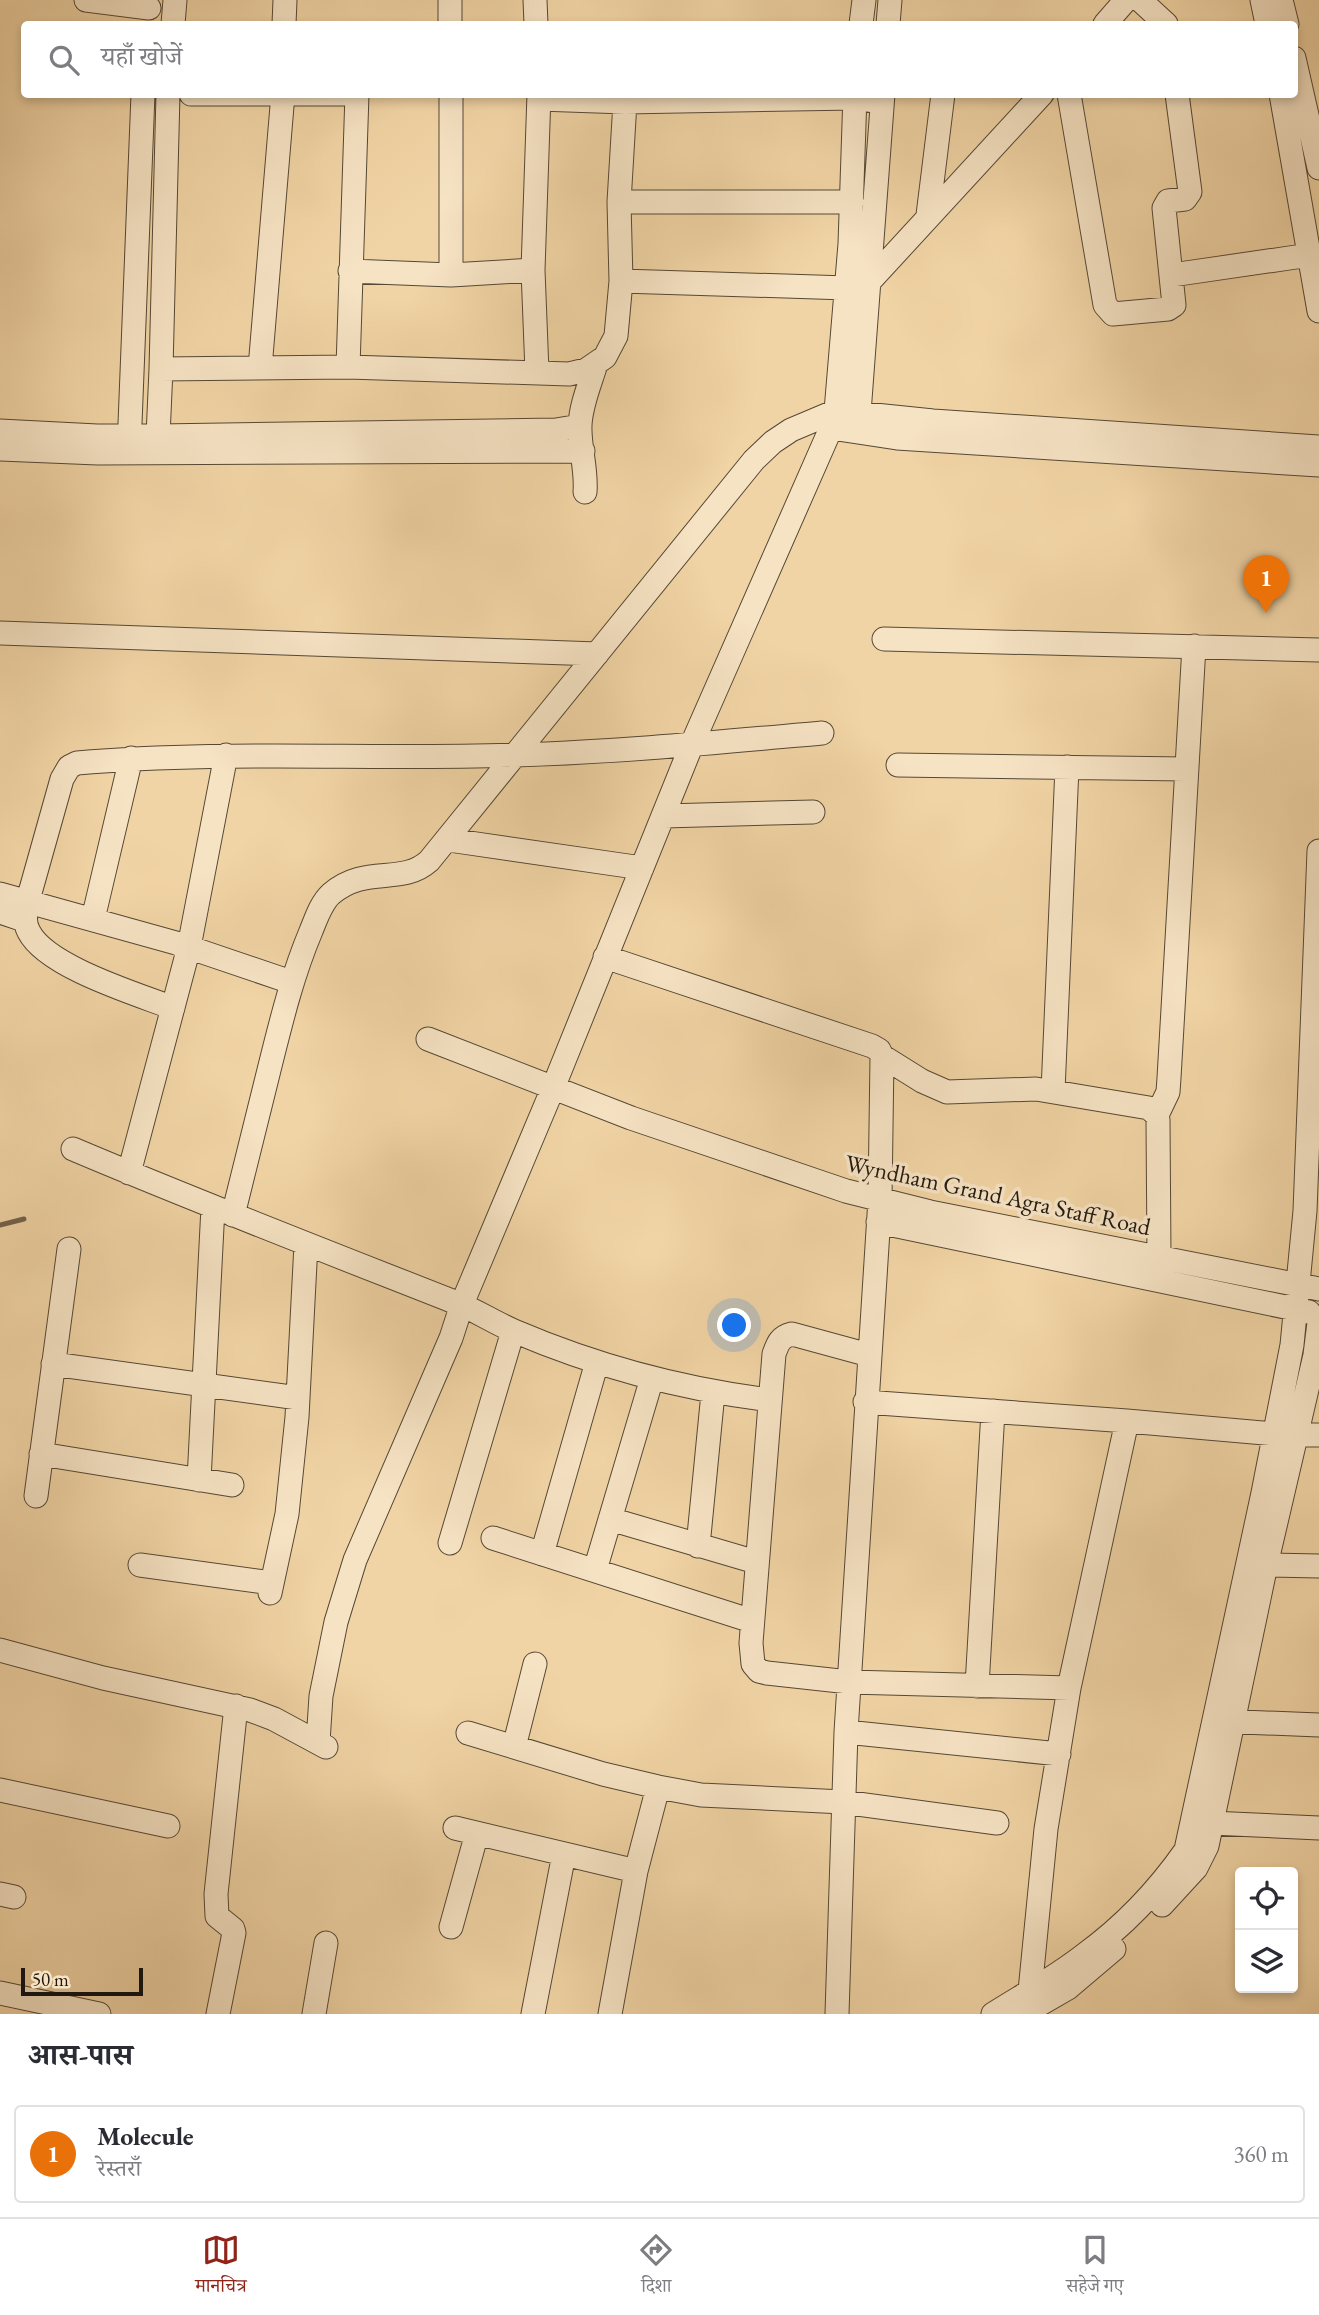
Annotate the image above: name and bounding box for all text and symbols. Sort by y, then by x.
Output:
search box [21,21,1298,98]
text: यहाँ खोजें [101,39,182,73]
icon: search [45,41,83,79]
pin: 1 [1243,555,1289,613]
street label: Wyndham Grand Agra Staff Road [842,1147,1155,1242]
your location [717,1308,751,1342]
map controls [1235,1867,1298,1993]
button: locate [1235,1867,1298,1930]
button: layers [1235,1930,1298,1993]
scale bar [21,1965,144,1997]
text: 50 m [32,1967,69,1992]
text: आस-पास [28,2035,133,2074]
text: Molecule [97,2119,194,2153]
text: 1 [47,2139,59,2169]
text: 360 m [1233,2139,1289,2169]
text: रेस्तराँ [97,2153,141,2183]
tab: मानचित्र [195,2231,247,2304]
tab: दिशा [637,2231,675,2304]
tab: सहेजे गए [1066,2231,1124,2304]

